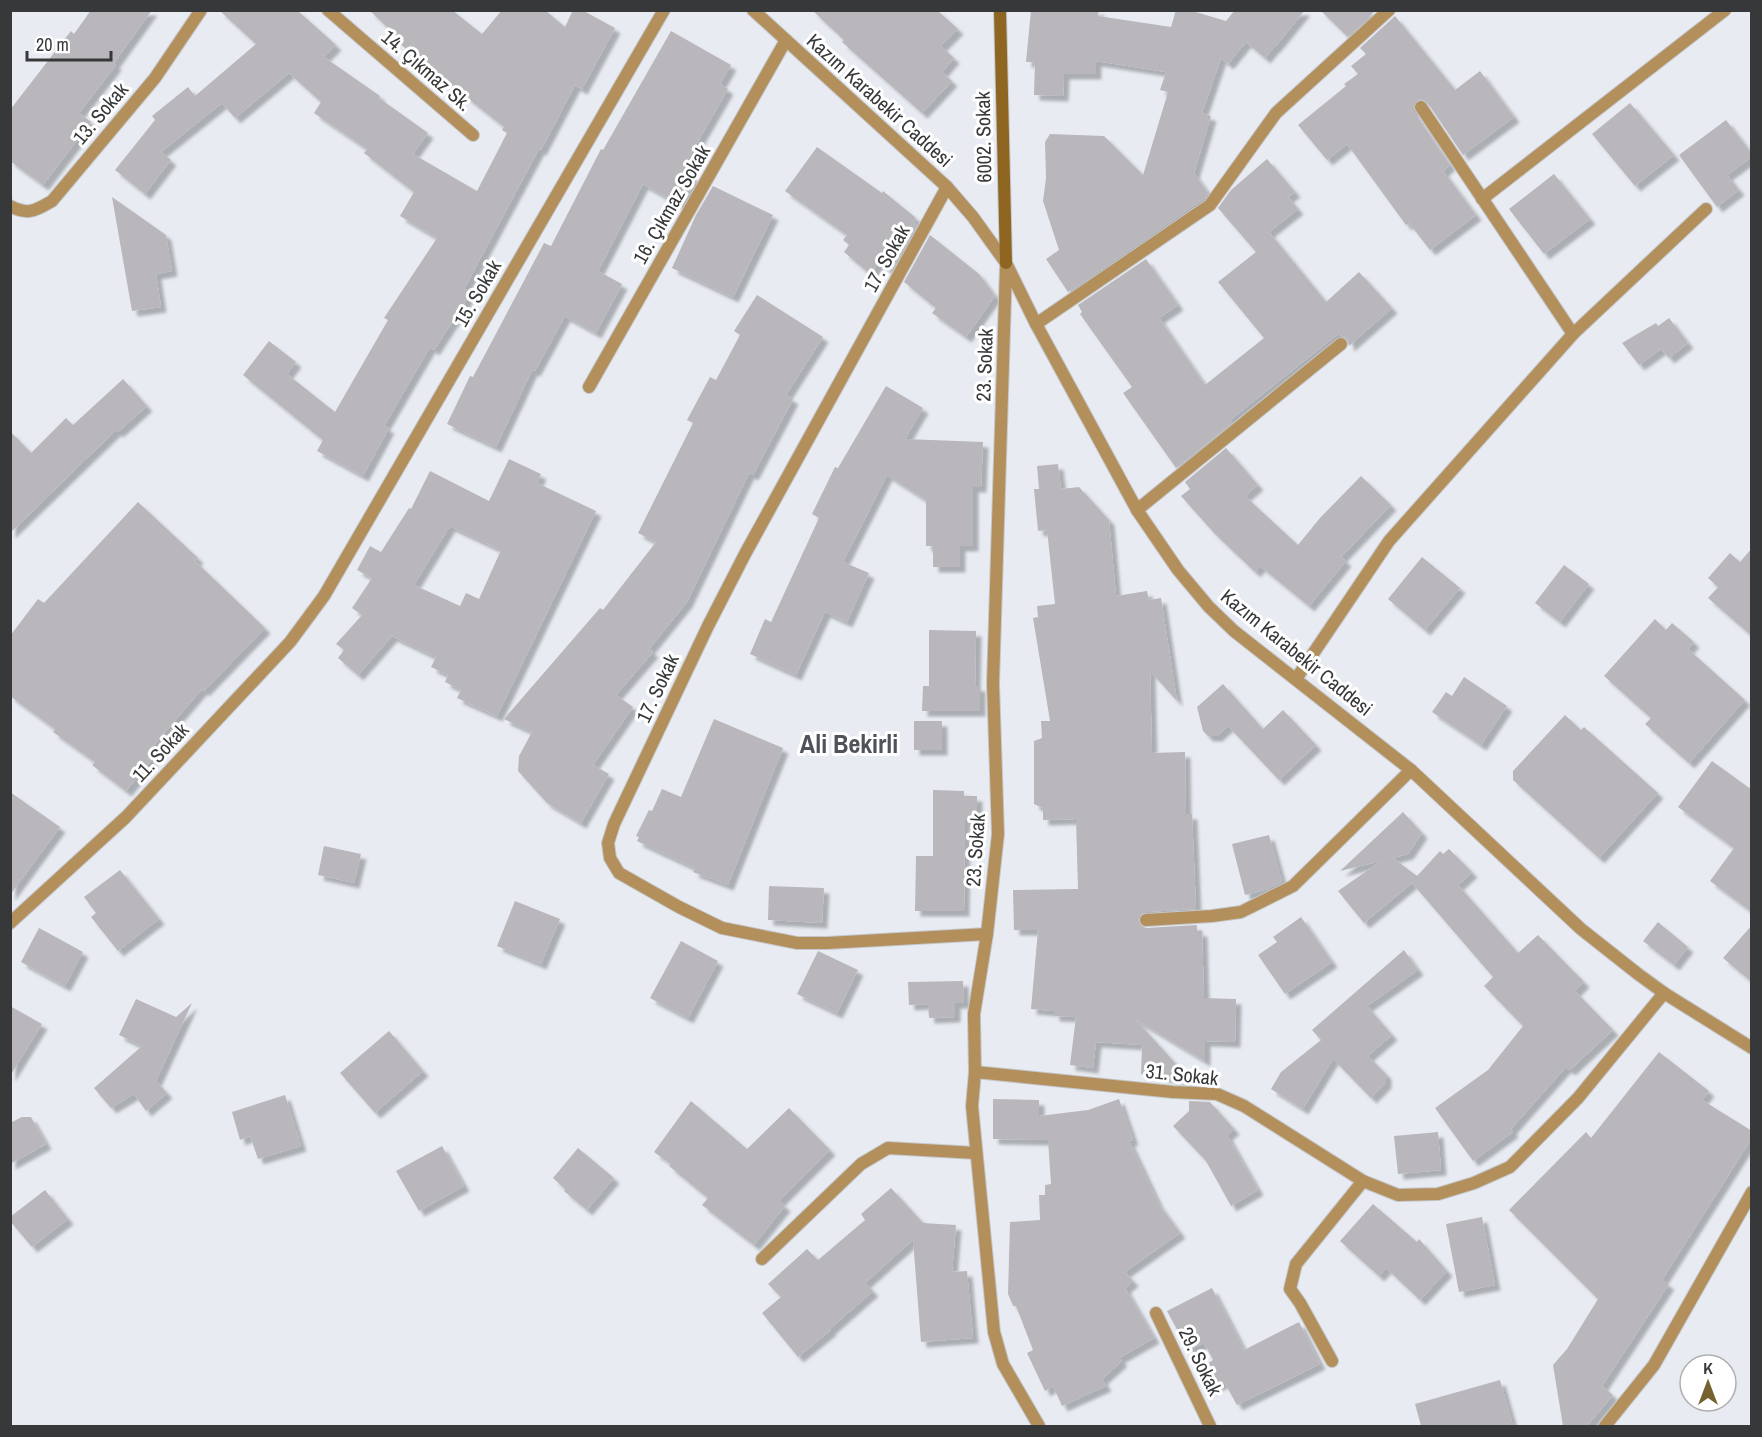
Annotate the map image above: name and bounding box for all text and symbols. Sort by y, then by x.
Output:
street label: 14. Çıkmaz Sk. [376,23,478,117]
scale bar [27,24,111,62]
street label: Kazım Karabekir Caddesi [801,27,959,173]
text: 20 m [36,32,69,57]
street label: 13. Sokak [66,76,134,150]
street label: 6002. Sokak [969,90,997,183]
street label: 16. Çıkmaz Sokak [626,139,716,268]
street label: 17. Sokak [857,219,916,296]
street label: 15. Sokak [447,254,507,331]
street label: 23. Sokak [969,327,999,402]
street label: Kazım Karabekir Caddesi [1216,582,1378,722]
street label: 17. Sokak [629,649,685,727]
street label: 11. Sokak [126,716,195,787]
district label: Ali Bekirli [800,726,898,761]
street label: 23. Sokak [959,812,991,887]
street label: 31. Sokak [1144,1057,1220,1091]
street label: 29. Sokak [1173,1322,1229,1400]
north arrow [1678,1353,1738,1413]
text: K [1703,1357,1713,1379]

